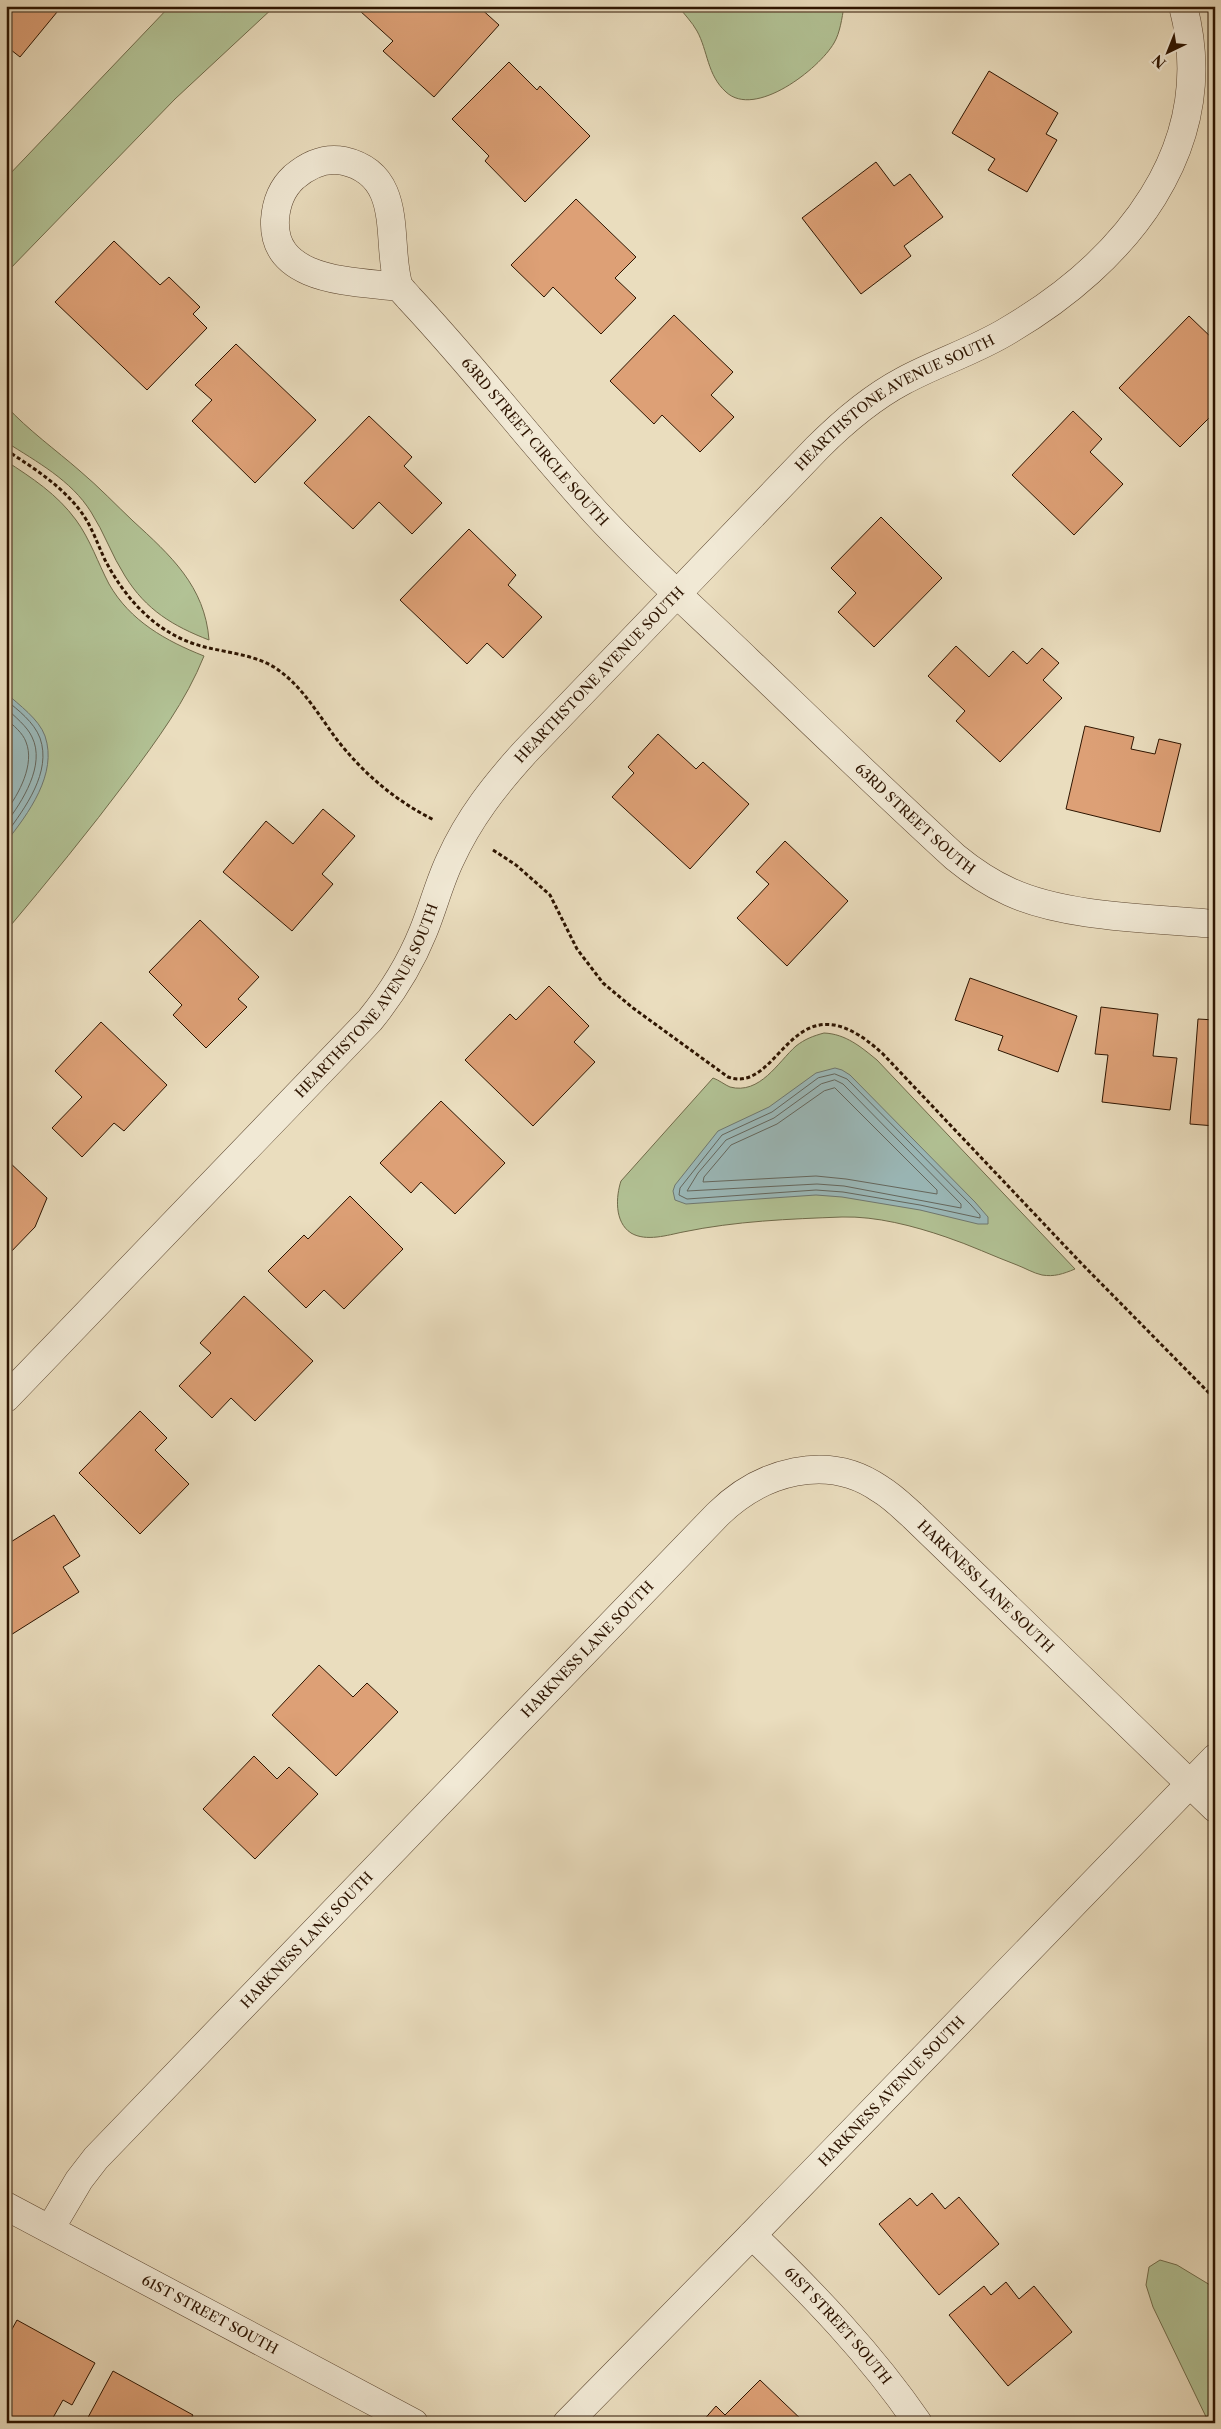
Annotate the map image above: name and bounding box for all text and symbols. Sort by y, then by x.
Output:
north arrow [1144,28,1194,78]
text: N [1149,51,1170,72]
street label: HEARTHSTONE AVENUE SOUTH [791,331,998,474]
street label: 63RD STREET CIRCLE SOUTH [458,354,612,530]
street label: HEARTHSTONE AVENUE SOUTH [511,583,688,767]
street label: 63RD STREET SOUTH [851,759,979,878]
street label: HEARTHSTONE AVENUE SOUTH [291,901,442,1101]
street label: HARKNESS LANE SOUTH [914,1516,1058,1656]
street label: HARKNESS LANE SOUTH [517,1577,657,1721]
street label: HARKNESS LANE SOUTH [237,1868,377,2012]
street label: HARKNESS AVENUE SOUTH [814,2012,969,2170]
street label: 61ST STREET SOUTH [781,2263,895,2388]
street label: 61ST STREET SOUTH [139,2271,281,2358]

